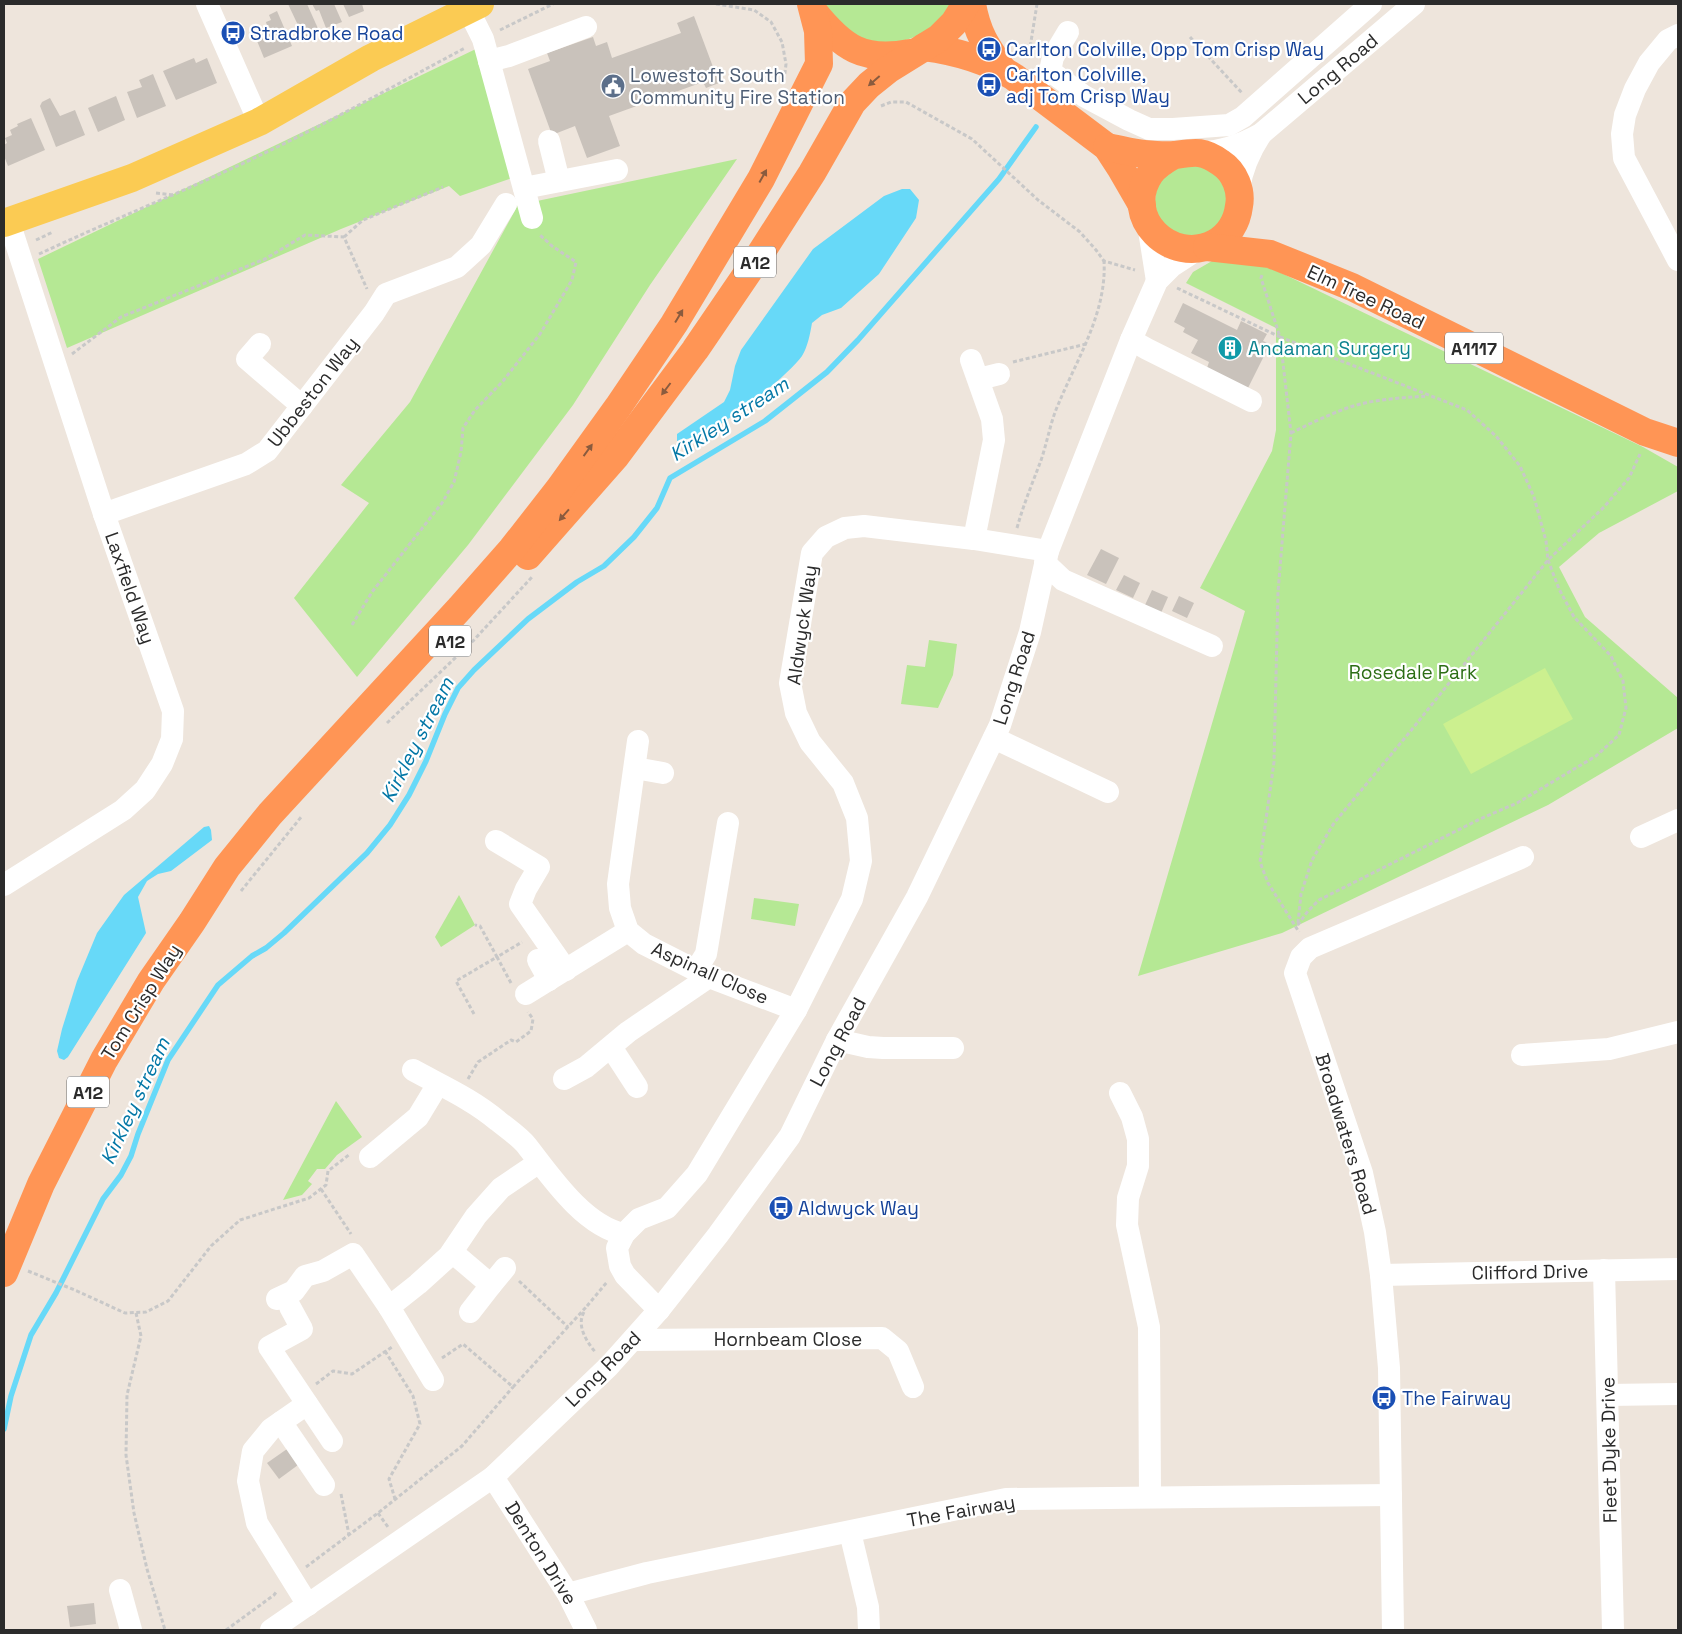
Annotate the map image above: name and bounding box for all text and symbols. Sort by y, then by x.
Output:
bus stop icon: Stradbroke Road [220,20,246,46]
place label: Stradbroke Road [250,21,403,46]
street label: Long Road [1293,28,1383,110]
bus stop icon: Carlton Colville, Opp Tom Crisp Way [976,36,1002,62]
place label: Carlton Colville, Opp Tom Crisp Way [1006,37,1324,62]
place label: Carlton Colville, adj Tom Crisp Way [1006,62,1170,109]
place label: Lowestoft South Community Fire Station [630,63,845,110]
bus stop icon: Carlton Colville, adj Tom Crisp Way [976,72,1002,98]
public building icon: Lowestoft South Community Fire Station [600,73,626,99]
one-way arrow [868,75,881,86]
one-way arrow [758,169,767,183]
road number: A12 [734,246,776,278]
street label: Elm Tree Road [1303,259,1429,335]
one-way arrow [675,309,684,322]
street label: Ubbeston Way [262,332,364,452]
road number: A1117 [1445,332,1503,363]
building icon: Andaman Surgery [1217,335,1243,361]
place label: Andaman Surgery [1248,336,1411,361]
water label: Kirkley stream [665,370,794,467]
one-way arrow [661,382,671,396]
one-way arrow [582,444,593,457]
one-way arrow [558,509,570,521]
street label: Laxfield Way [99,529,161,647]
street label: Aldwyck Way [781,563,823,687]
road number: A12 [429,626,471,656]
street label: Long Road [987,628,1041,728]
park label: Rosedale Park [1349,660,1477,685]
water label: Kirkley stream [374,672,460,807]
street label: Aspinall Close [648,936,772,1010]
street label: Tom Crisp Way [95,939,187,1065]
street label: Long Road [804,993,872,1091]
water label: Kirkley stream [94,1033,176,1168]
street label: Broadwaters Road [1310,1050,1382,1218]
road number: A12 [67,1076,109,1108]
bus stop icon: Aldwyck Way [768,1195,794,1221]
place label: Aldwyck Way [798,1196,919,1221]
street label: Clifford Drive [1471,1258,1589,1286]
street label: Long Road [560,1326,646,1412]
street label: Hornbeam Close [714,1327,862,1352]
street label: Fleet Dyke Drive [1595,1377,1623,1523]
bus stop icon: The Fairway [1371,1385,1397,1411]
place label: The Fairway [1402,1386,1511,1411]
street label: The Fairway [905,1489,1017,1533]
street label: Denton Drive [499,1497,583,1609]

